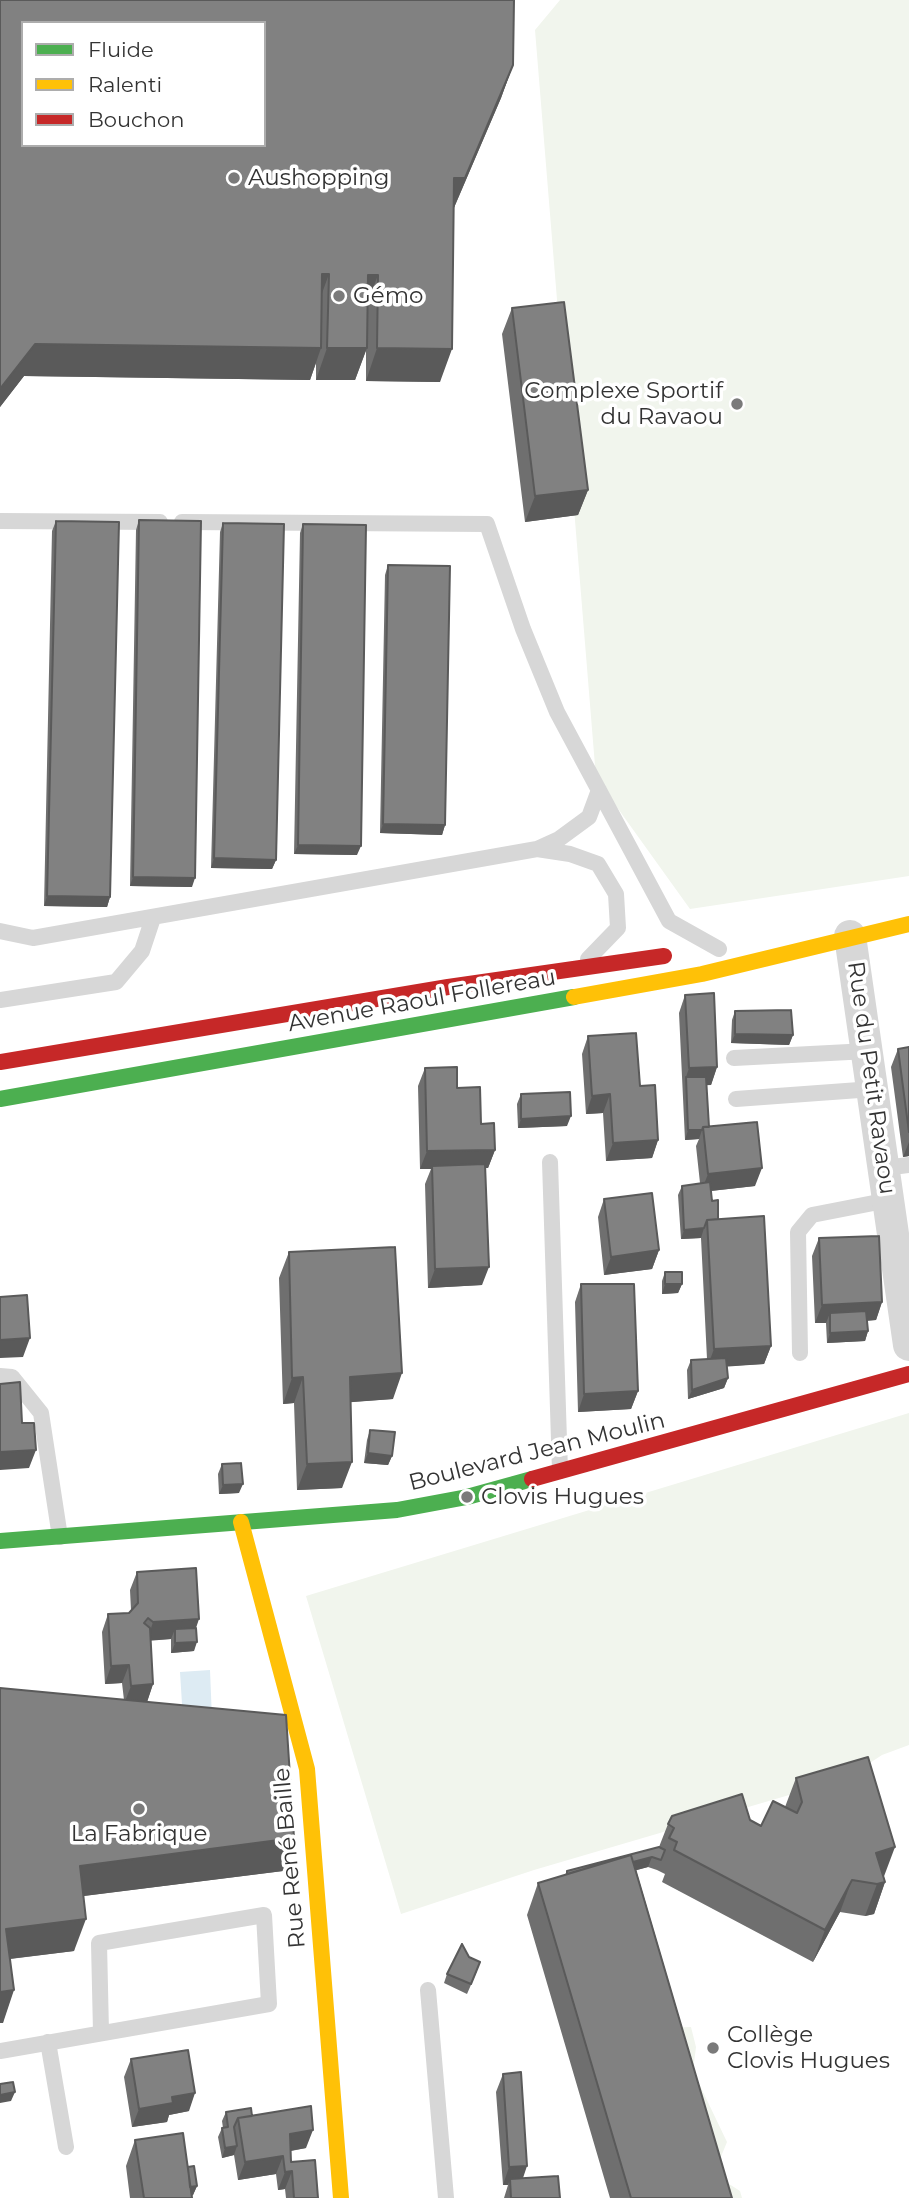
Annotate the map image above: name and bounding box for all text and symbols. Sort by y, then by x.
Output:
legend [21,21,266,147]
text: Fluide [88,37,154,62]
text: Ralenti [88,72,162,97]
text: Bouchon [88,107,184,132]
place label: Aushopping [248,164,390,192]
marker: Aushopping [226,170,242,186]
place label: Gémo [353,282,423,310]
marker: Gémo [331,288,347,304]
place label: Complexe Sportif du Ravaou [524,377,723,431]
marker: Complexe Sportif du Ravaou [729,396,745,412]
street label: Rue du Petit Ravaou [841,960,901,1196]
street label: Avenue Raoul Follereau [286,964,558,1038]
street label: Boulevard Jean Moulin [406,1407,668,1497]
place label: Clovis Hugues [481,1483,644,1511]
marker: Clovis Hugues [459,1489,475,1505]
street label: Rue René Baille [268,1766,312,1950]
marker: La Fabrique [131,1801,147,1817]
place label: La Fabrique [71,1820,207,1848]
place label: Collège Clovis Hugues [727,2021,890,2075]
marker: Collège Clovis Hugues [705,2040,721,2056]

